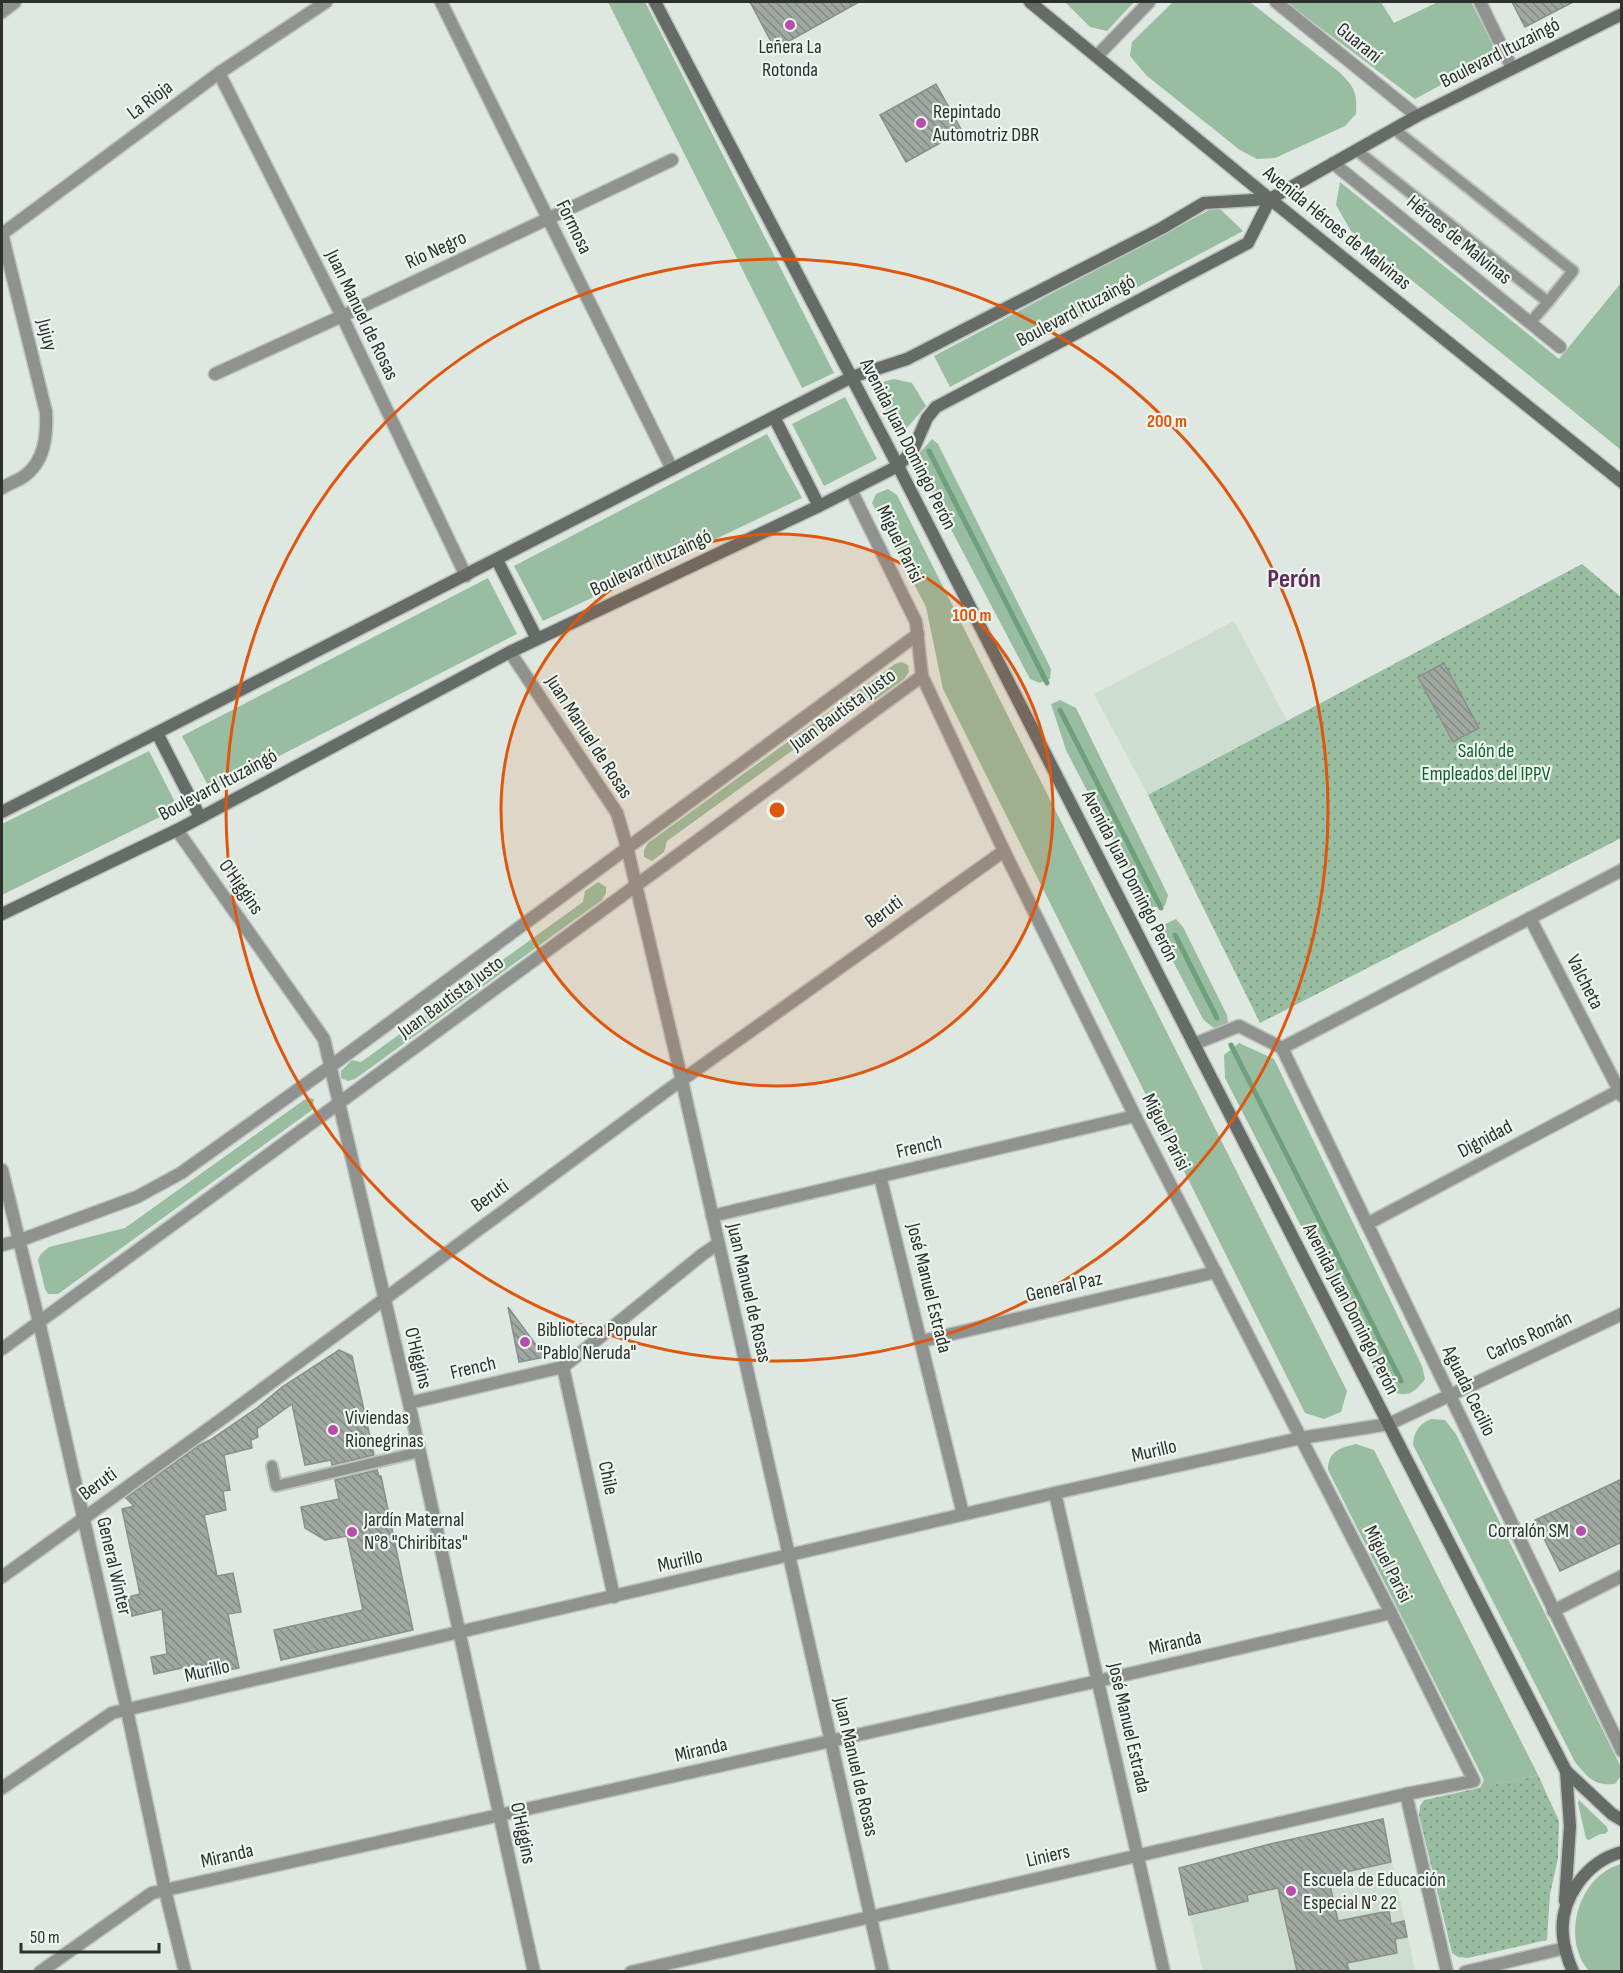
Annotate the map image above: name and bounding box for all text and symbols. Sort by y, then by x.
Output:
street label: Boulevard Ituzaingó [1436,13,1564,93]
street label: Guaraní [1331,17,1387,69]
marker: Leñera La Rotonda [783,18,797,32]
place label: Leñera La Rotonda [758,35,822,82]
street label: La Rioja [122,75,178,125]
place label: Repintado Automotriz DBR [932,100,1039,147]
marker: Repintado Automotriz DBR [914,116,928,130]
street label: Avenida Héroes de Malvinas [1257,160,1416,295]
street label: Héroes de Malvinas [1402,190,1516,290]
street label: Formosa [551,196,597,258]
street label: Río Negro [402,226,470,274]
street label: Juan Manuel de Rosas [320,245,404,384]
street label: Boulevard Ituzaingó [1012,270,1140,352]
street label: Jujuy [31,316,63,354]
street label: Avenida Juan Domingo Perón [854,354,962,534]
text: 200 m [1147,411,1187,432]
street label: Miguel Parisi [871,501,929,587]
street label: Boulevard Ituzaingó [587,524,715,602]
district label: Perón [1267,564,1321,595]
text: 100 m [953,605,992,626]
street label: Juan Bautista Justo [785,664,900,757]
street label: Juan Manuel de Rosas [540,670,638,803]
park label: Salón de Empleados del IPPV [1421,739,1551,786]
street label: Boulevard Ituzaingó [154,744,282,826]
street label: Avenida Juan Domingo Perón [1076,786,1184,966]
centre of rings [767,800,787,820]
street label: O'Higgins [213,855,269,919]
street label: Beruti [860,890,908,934]
street label: Juan Bautista Justo [393,951,508,1044]
street label: Valcheta [1561,951,1609,1013]
street label: Miguel Parisi [1136,1090,1196,1174]
street label: Dignidad [1454,1115,1516,1163]
street label: French [894,1130,944,1164]
street label: Beruti [466,1174,514,1218]
street label: Avenida Juan Domingo Perón [1297,1219,1405,1399]
street label: Juan Manuel de Rosas [721,1220,777,1365]
street label: José Manuel Estrada [901,1220,957,1355]
street label: General Paz [1023,1267,1105,1307]
street label: Carlos Román [1482,1306,1576,1366]
place label: Biblioteca Popular "Pablo Neruda" [537,1318,657,1365]
street label: O'Higgins [399,1325,437,1391]
marker: Biblioteca Popular "Pablo Neruda" [518,1335,532,1349]
street label: Aguada Cecilio [1436,1341,1501,1440]
street label: French [448,1351,498,1385]
place label: Viviendas Rionegrinas [345,1406,424,1453]
marker: Viviendas Rionegrinas [326,1423,340,1437]
street label: Murillo [1129,1434,1179,1468]
street label: Chile [593,1459,623,1497]
street label: Beruti [74,1462,122,1506]
place label: Jardín Maternal N°8 "Chiribitas" [363,1508,468,1555]
street label: General Winter [91,1515,137,1618]
place label: Corralón SM [1488,1519,1569,1543]
street label: Miguel Parisi [1358,1522,1418,1606]
marker: Corralón SM [1574,1524,1588,1538]
marker: Jardín Maternal N°8 "Chiribitas" [345,1525,359,1539]
street label: Murillo [655,1544,705,1578]
street label: Miranda [1146,1625,1204,1661]
street label: Murillo [182,1654,232,1688]
street label: José Manuel Estrada [1102,1660,1156,1795]
street label: Juan Manuel de Rosas [828,1694,884,1839]
street label: Miranda [672,1732,730,1768]
street label: O'Higgins [505,1800,541,1866]
street label: Miranda [198,1838,256,1874]
street label: Liniers [1024,1839,1072,1873]
place label: Escuela de Educación Especial N° 22 [1303,1868,1446,1915]
marker: Escuela de Educación Especial N° 22 [1284,1884,1298,1898]
scale bar [21,1916,159,1954]
text: 50 m [30,1927,60,1948]

